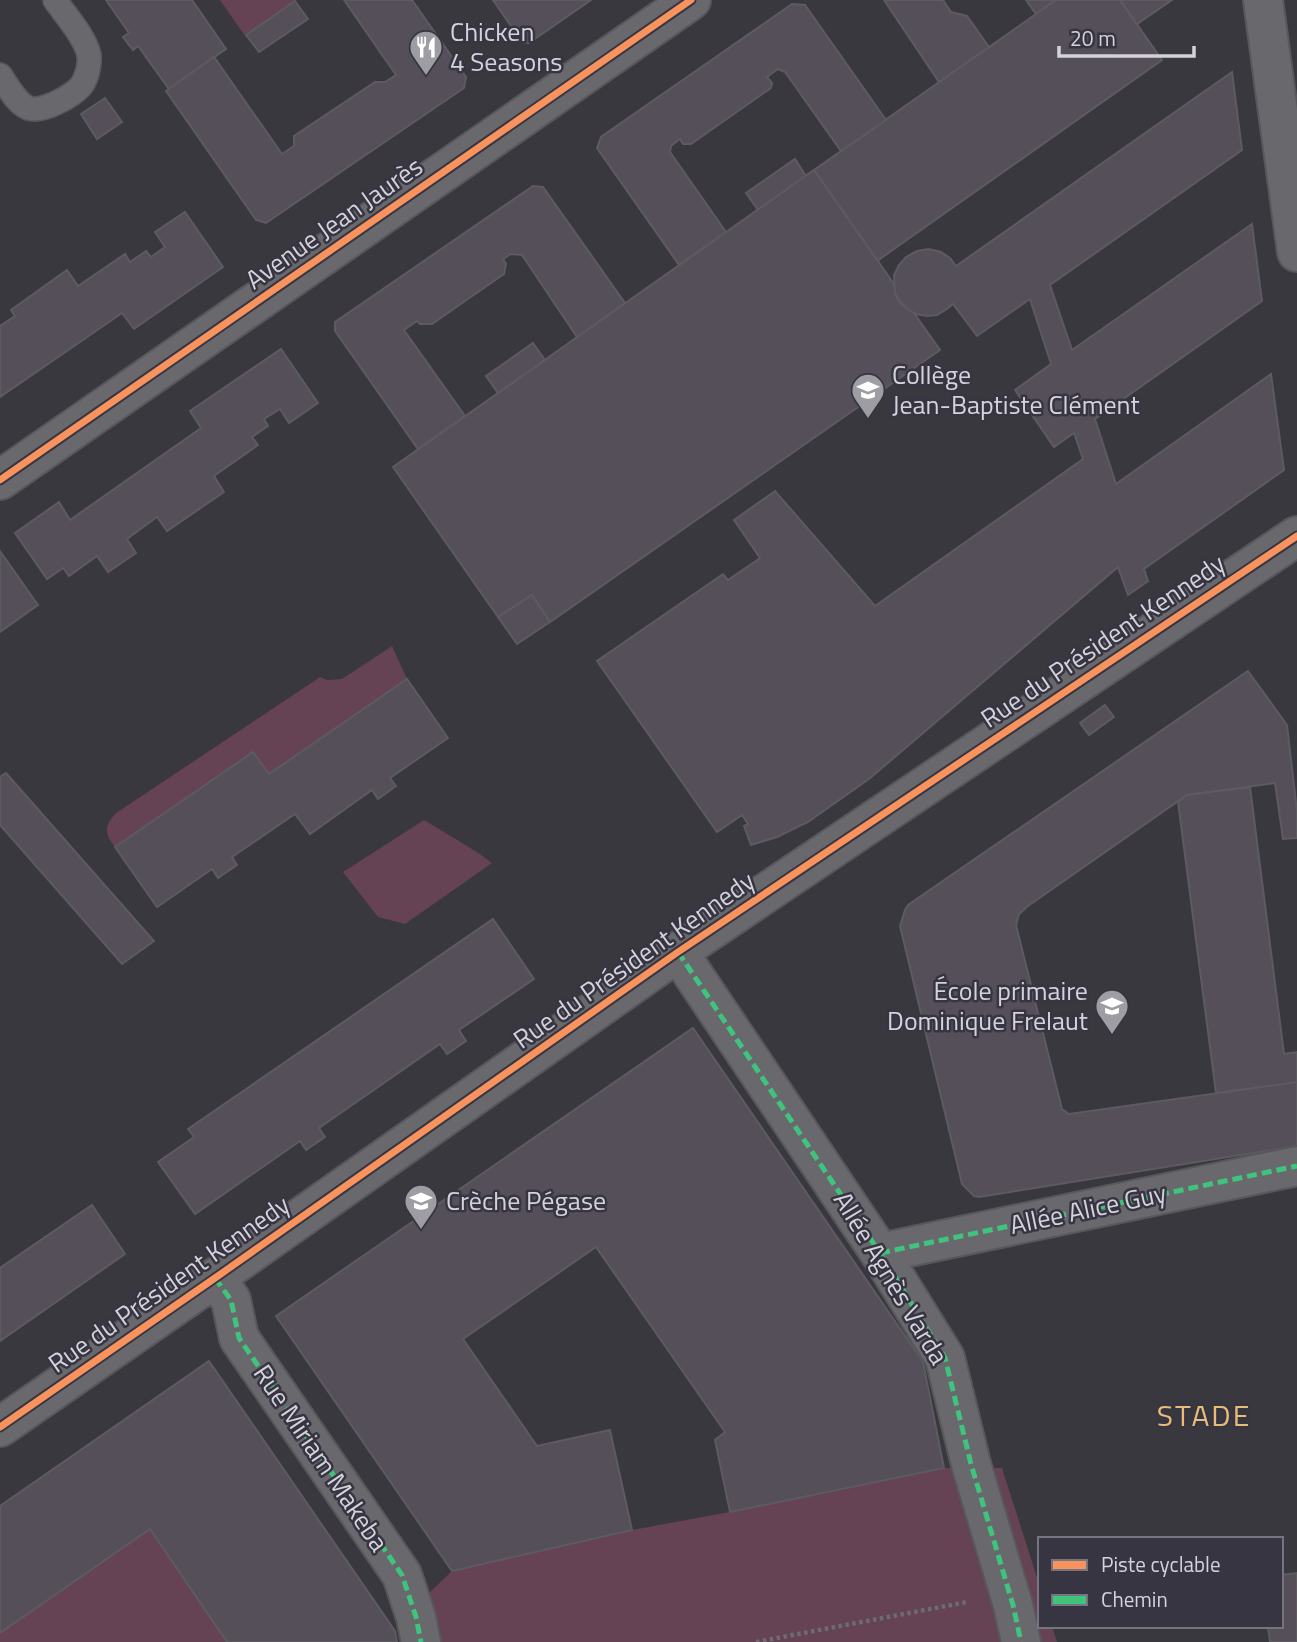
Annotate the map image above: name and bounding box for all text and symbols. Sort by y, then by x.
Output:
place label: Chicken 4 Seasons [450,12,562,81]
scale bar [1059,14,1194,58]
text: 20 m [1070,22,1116,54]
restaurant icon: Chicken 4 Seasons [407,28,445,77]
street label: Avenue Jean Jaurès [237,147,430,298]
place label: Collège Jean-Baptiste Clément [892,355,1140,424]
school or university icon: Collège Jean-Baptiste Clément [849,371,887,420]
street label: Rue du Président Kennedy [973,544,1233,737]
street label: Rue du Président Kennedy [505,861,763,1058]
place label: École primaire Dominique Frelaut [887,971,1088,1040]
school or university icon: École primaire Dominique Frelaut [1093,987,1131,1036]
street label: Allée Alice Guy [1006,1173,1170,1244]
place label: Crèche Pégase [446,1181,606,1220]
school or university icon: Crèche Pégase [402,1182,440,1231]
street label: Allée Agnès Varda [824,1184,959,1372]
street label: Rue du Président Kennedy [40,1185,298,1382]
street label: Rue Miriam Makeba [244,1356,399,1559]
district label: STADE [1157,1392,1251,1438]
legend [1038,1537,1283,1628]
text: Piste cyclable [1101,1548,1221,1580]
text: Chemin [1101,1583,1168,1615]

